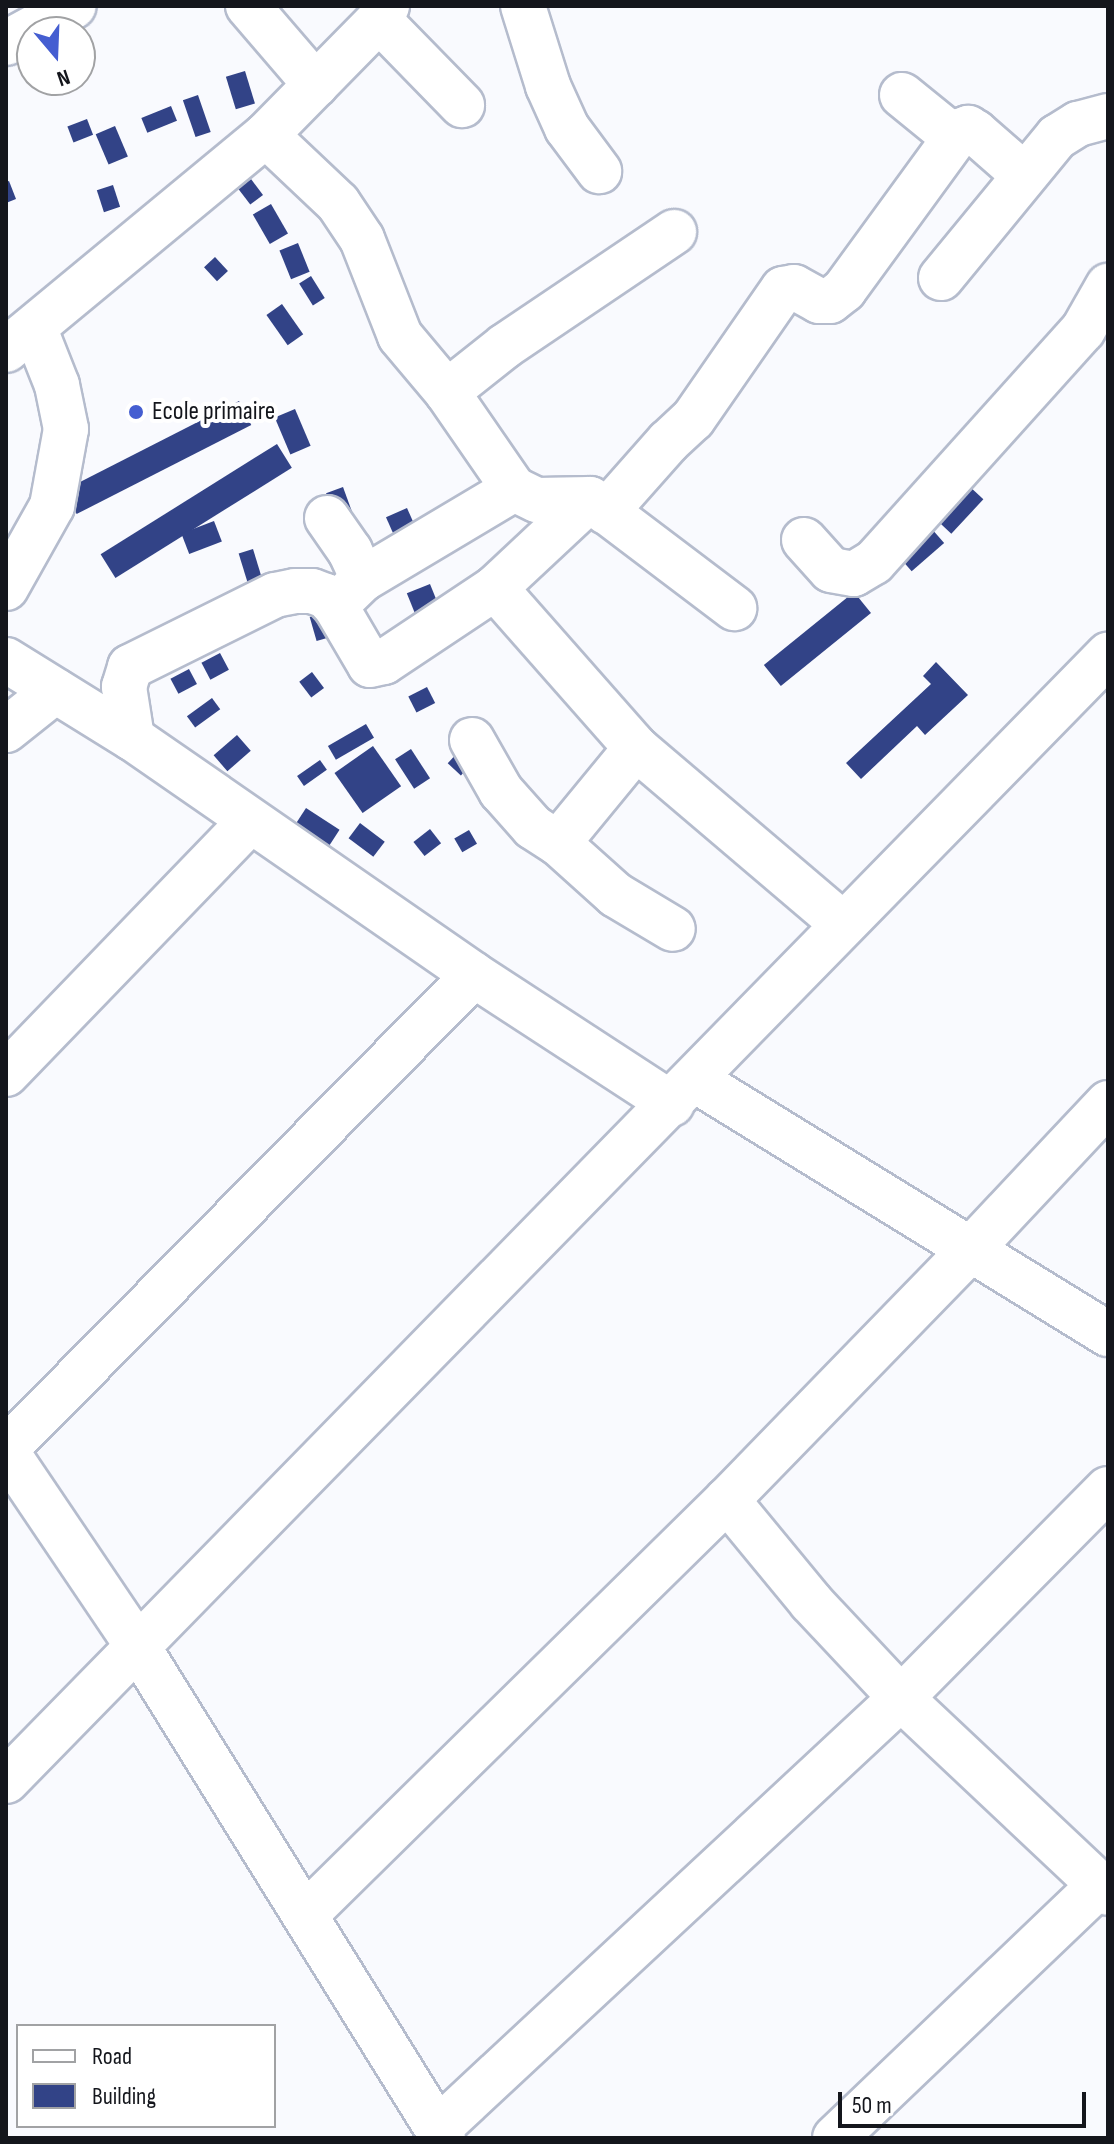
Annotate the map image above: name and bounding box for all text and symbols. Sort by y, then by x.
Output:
north arrow [16,16,96,96]
text: N [53,63,73,92]
place label: Ecole primaire [152,396,275,428]
marker: Ecole primaire [127,403,145,421]
legend [16,2024,276,2128]
text: Road [92,2042,132,2071]
scale bar [842,2076,1090,2126]
text: Building [92,2082,156,2111]
text: 50 m [852,2091,892,2120]

